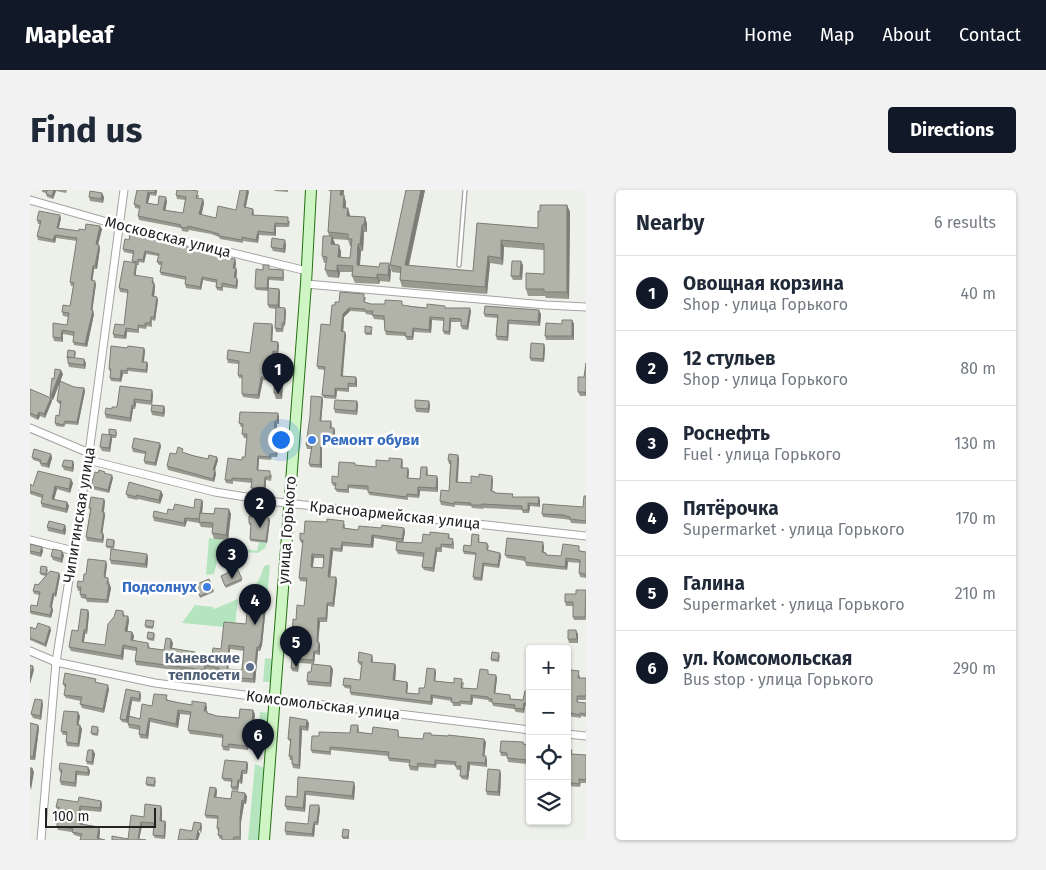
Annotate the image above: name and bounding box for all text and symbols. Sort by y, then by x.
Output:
text: Mapleaf [25,21,113,49]
text: Home [744,24,792,46]
text: Map [820,24,854,46]
text: About [882,24,931,46]
text: Contact [959,24,1021,46]
button: Directions [888,107,1016,153]
text: Find us [30,109,142,151]
text: Nearby [636,210,704,236]
street label: Московская улица [103,213,233,261]
text: 6 results [934,213,996,232]
text: Овощная корзина [683,272,844,295]
text: 1 [648,284,656,303]
text: 40 m [961,284,996,303]
text: Shop · улица Горького [683,295,848,314]
text: 12 стульев [683,347,776,370]
pin: 1 [262,353,294,394]
text: 2 [648,359,656,378]
text: 80 m [960,359,996,378]
text: Shop · улица Горького [683,370,848,389]
text: Роснефть [683,422,770,445]
your location [268,427,294,453]
place label: Ремонт обуви [322,431,419,449]
marker: Ремонт обуви [306,434,318,446]
text: 3 [648,434,656,453]
text: 130 m [954,434,996,453]
text: Fuel · улица Горького [683,445,841,464]
street label: Чипигинская улица [59,446,99,584]
street label: улица Горького [274,475,300,585]
pin: 2 [244,487,276,528]
street label: Красноармейская улица [309,497,481,533]
text: Пятёрочка [683,497,779,520]
text: 4 [647,509,657,528]
text: 170 m [955,509,996,528]
text: Supermarket · улица Горького [683,520,905,539]
pin: 3 [216,538,248,579]
text: Галина [683,572,745,595]
place label: Подсолнух [122,578,197,596]
marker: Подсолнух [201,581,213,593]
pin: 4 [239,584,271,625]
text: 5 [648,584,656,603]
text: 210 m [955,584,996,603]
text: Supermarket · улица Горького [683,595,905,614]
pin: 5 [280,626,312,667]
map controls [526,645,571,825]
button: + [526,645,571,690]
text: ул. Комсомольская [683,647,852,670]
place label: Каневские теплосети [165,649,240,684]
text: 6 [647,659,657,678]
text: 290 m [953,659,996,678]
marker: Каневские теплосети [244,661,256,673]
text: Bus stop · улица Горького [683,670,874,689]
street label: Комсомольская улица [245,687,401,723]
button: − [526,690,571,735]
pin: 6 [242,719,274,760]
button: locate [526,735,571,780]
button: layers [526,780,571,825]
scale bar [45,805,156,828]
text: 100 m [52,808,89,825]

